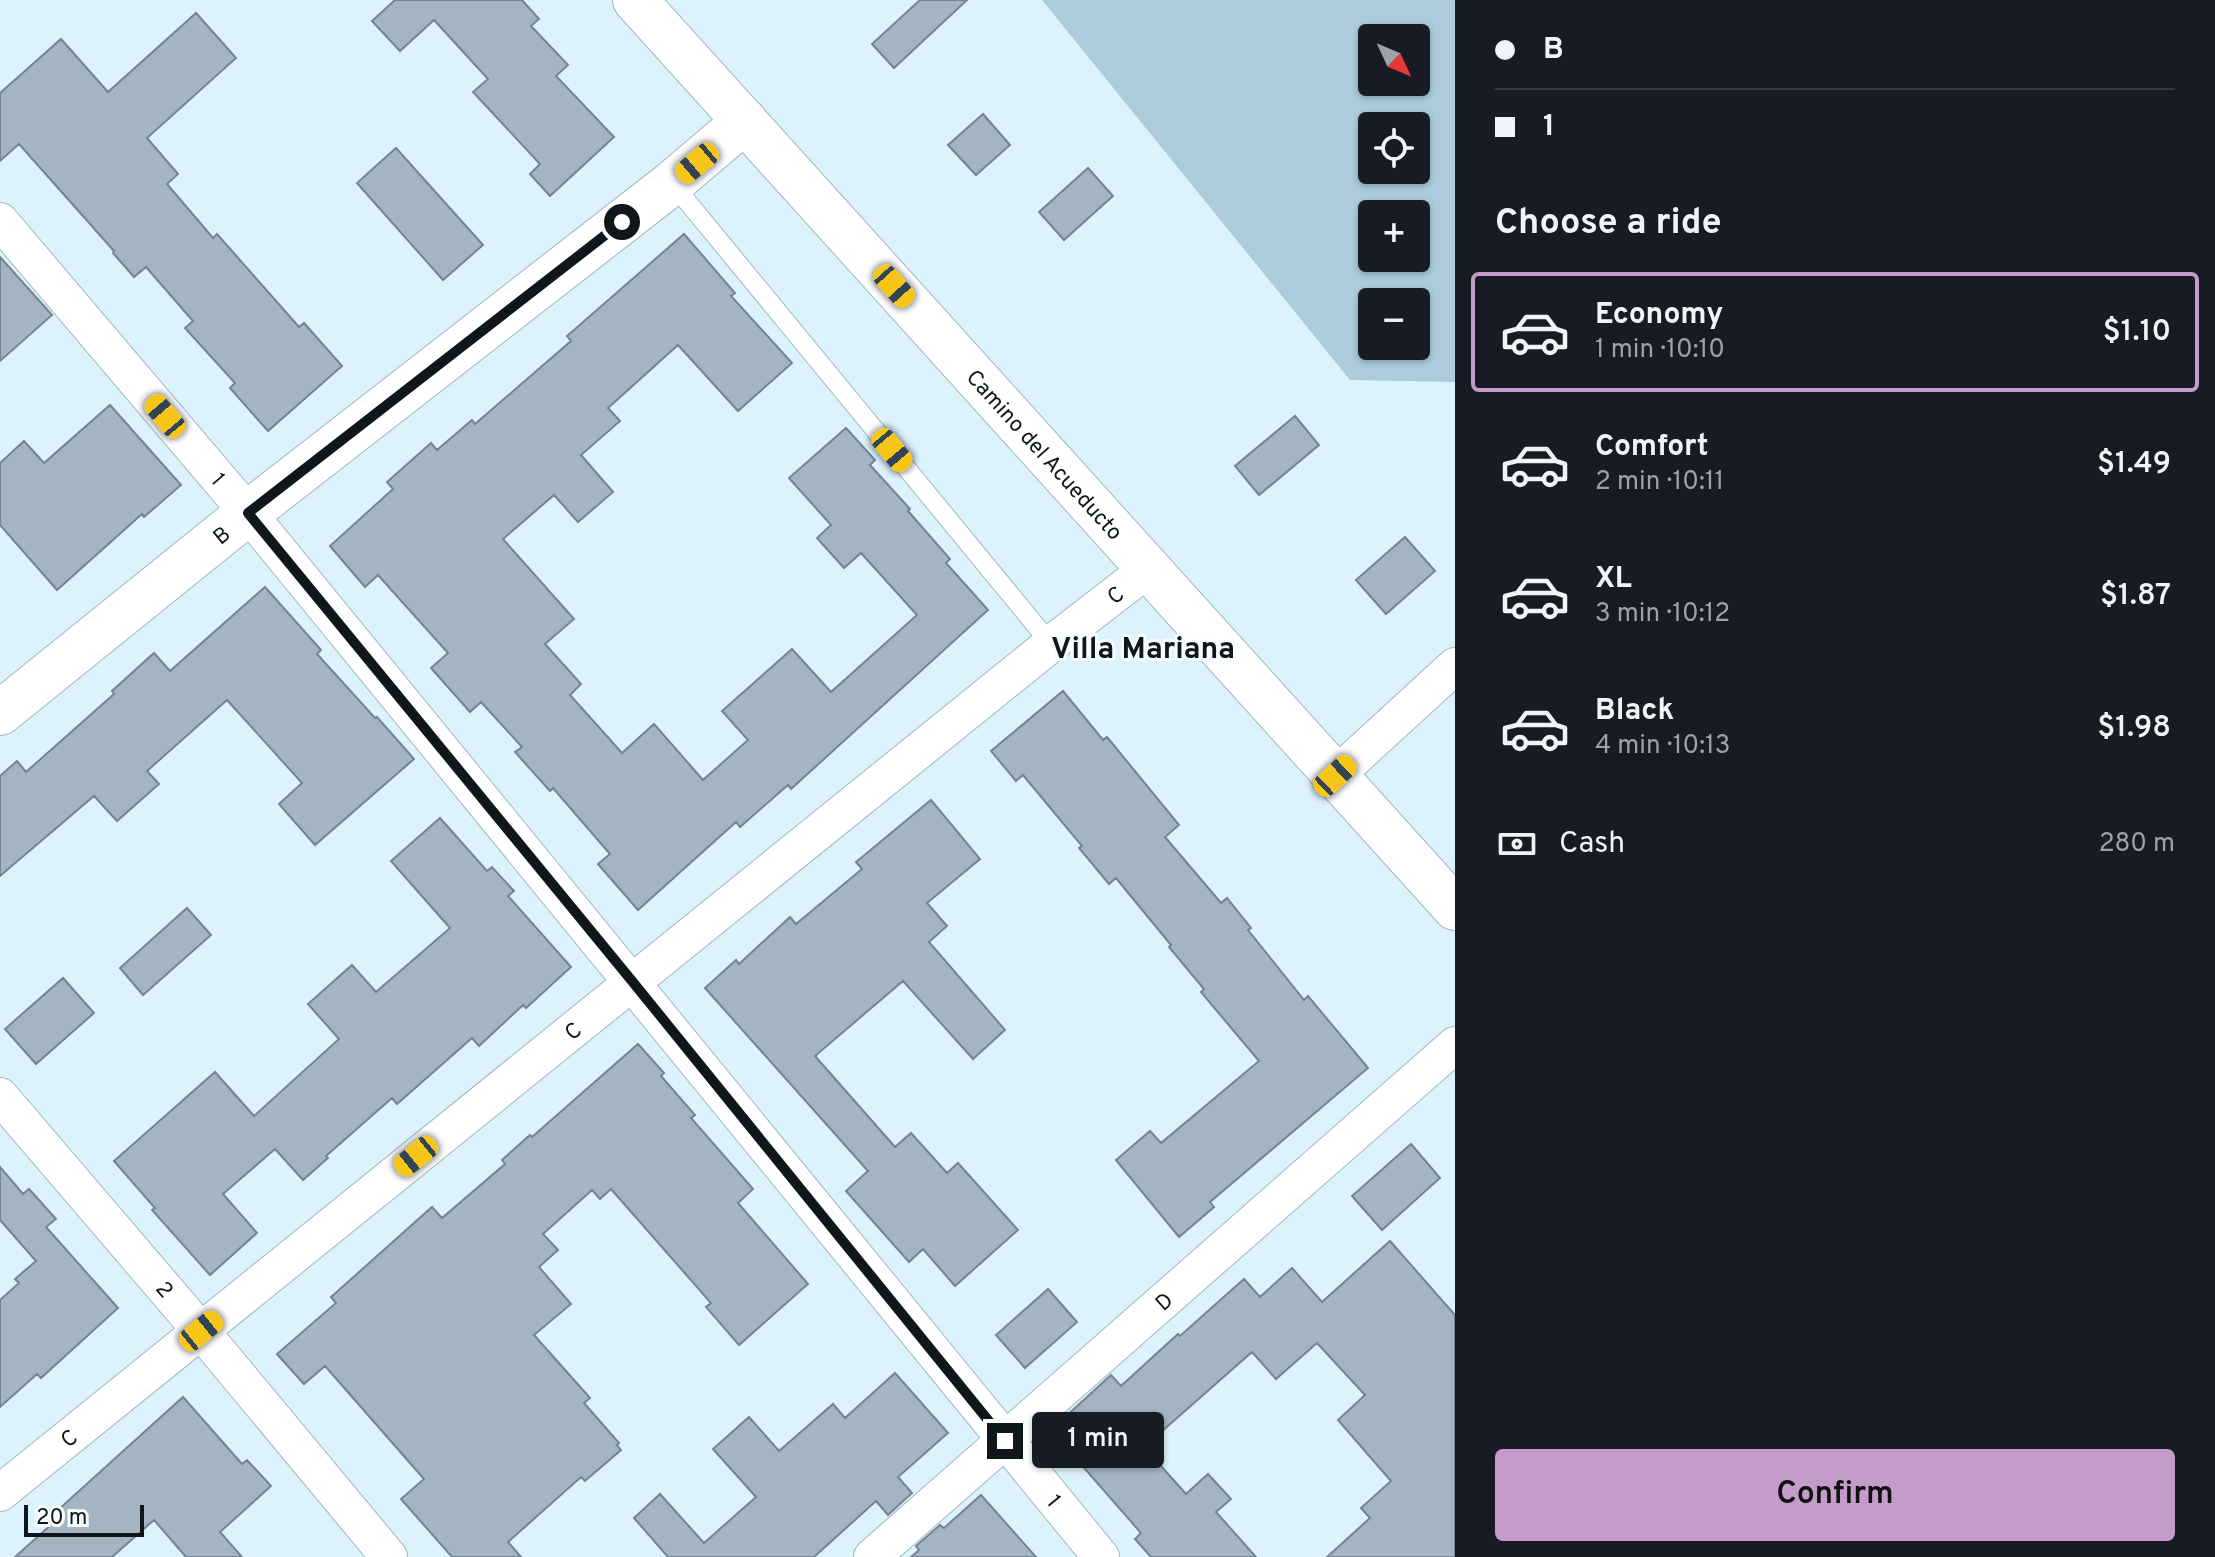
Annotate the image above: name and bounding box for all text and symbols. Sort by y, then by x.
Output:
north arrow [1358,24,1430,96]
map controls [1358,24,1430,360]
text: B [1543,32,1564,69]
text: 1 [1543,109,1555,146]
button: locate [1358,112,1430,184]
car [671,138,723,188]
button: + [1358,200,1430,272]
text: Choose a ride [1495,201,1721,247]
route start [604,204,640,240]
car [869,260,919,312]
button: − [1358,288,1430,360]
icon: car [1499,296,1571,368]
text: Economy [1595,297,1723,334]
text: $1.10 [2103,314,2171,351]
text: 1 min · 10:10 [1595,334,1725,367]
street label: Camino del Acueducto [959,365,1127,547]
car [140,390,190,442]
car [867,424,917,476]
icon: car [1499,428,1571,500]
text: Comfort [1595,429,1708,466]
text: $1.49 [2097,446,2171,483]
text: 2 min · 10:11 [1595,466,1724,499]
street label: 1 [204,468,230,492]
street label: B [209,522,237,552]
icon: car [1499,560,1571,632]
text: XL [1595,561,1632,598]
text: $1.87 [2100,578,2171,615]
street label: C [1103,581,1130,612]
text: 3 min · 10:12 [1595,598,1730,631]
district label: Villa Mariana [1051,632,1235,669]
icon: car [1499,692,1571,764]
text: Black [1595,693,1674,730]
text: $1.98 [2097,710,2171,747]
text: 4 min · 10:13 [1595,730,1730,763]
car [1309,751,1361,801]
icon: cash [1495,822,1539,866]
text: Cash [1559,826,1625,863]
text: 280 m [2099,828,2175,861]
street label: C [560,1017,588,1047]
car [390,1132,442,1180]
street label: 2 [149,1277,178,1305]
street label: D [1151,1288,1180,1318]
car [175,1307,227,1355]
callout: 1 min [1033,1413,1165,1469]
route end [987,1423,1023,1459]
text: 1 min [1067,1423,1129,1456]
street label: C [56,1425,84,1455]
button: Confirm [1495,1449,2175,1541]
street label: 1 [1040,1490,1066,1514]
scale bar [24,1501,144,1537]
text: 20 m [36,1505,87,1532]

